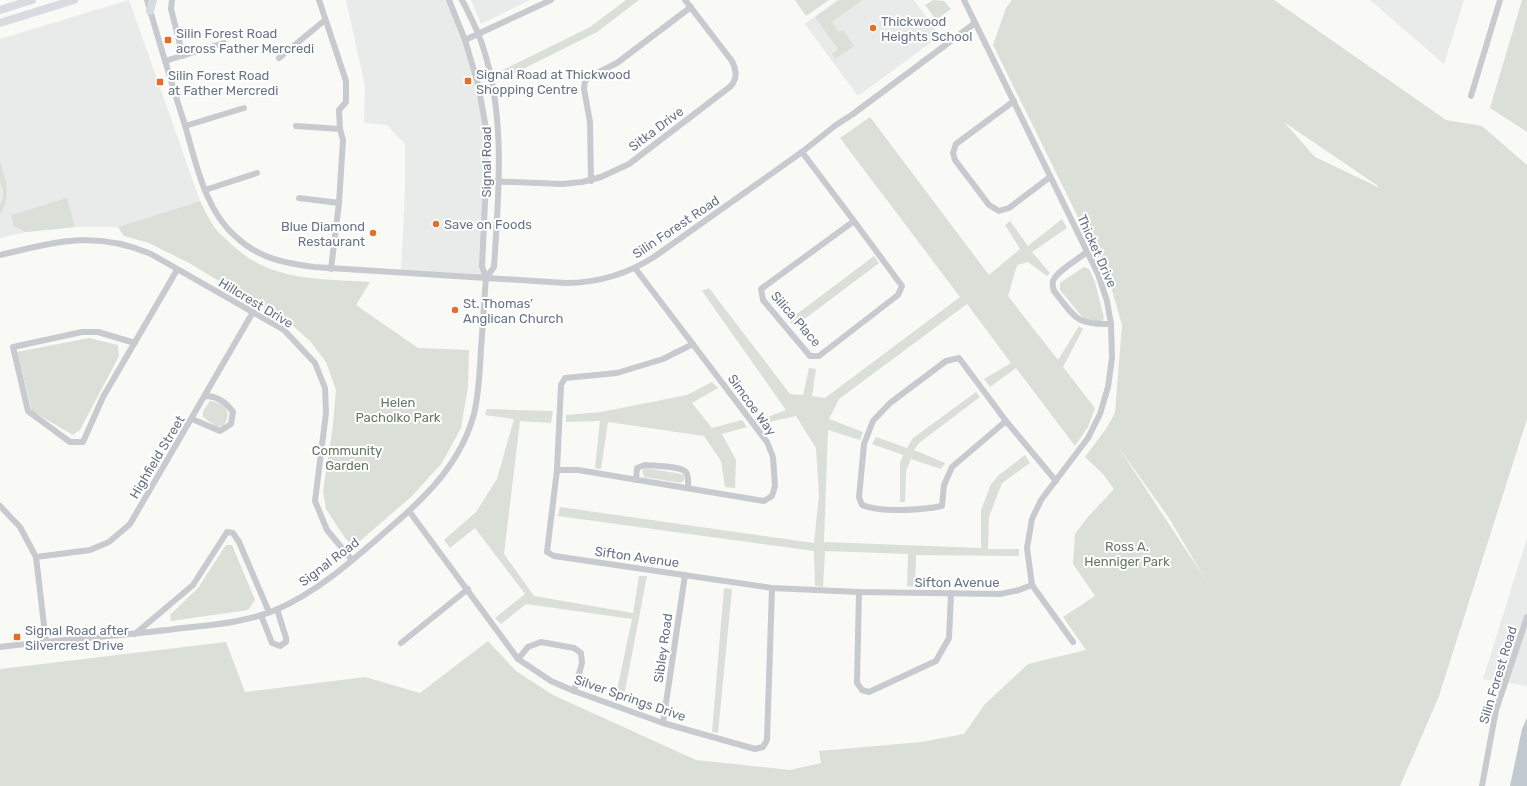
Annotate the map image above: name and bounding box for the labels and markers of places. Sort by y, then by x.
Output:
place label: Thickwood Heights School [881,14,972,45]
marker: Thickwood Heights School [868,23,878,33]
place label: Silin Forest Road across Father Mercredi [176,26,314,56]
marker: Silin Forest Road across Father Mercredi [163,35,173,45]
place label: Signal Road at Thickwood Shopping Centre [476,67,631,98]
place label: Silin Forest Road at Father Mercredi [168,68,278,98]
marker: Signal Road at Thickwood Shopping Centre [463,76,473,86]
marker: Silin Forest Road at Father Mercredi [155,77,165,87]
place label: Save on Foods [444,217,532,232]
place label: Blue Diamond Restaurant [281,219,365,249]
marker: Save on Foods [431,219,441,229]
marker: Blue Diamond Restaurant [368,228,378,238]
place label: St. Thomas’ Anglican Church [463,296,563,327]
marker: St. Thomas’ Anglican Church [450,305,460,315]
place label: Signal Road after Silvercrest Drive [25,623,129,653]
marker: Signal Road after Silvercrest Drive [12,632,22,642]

